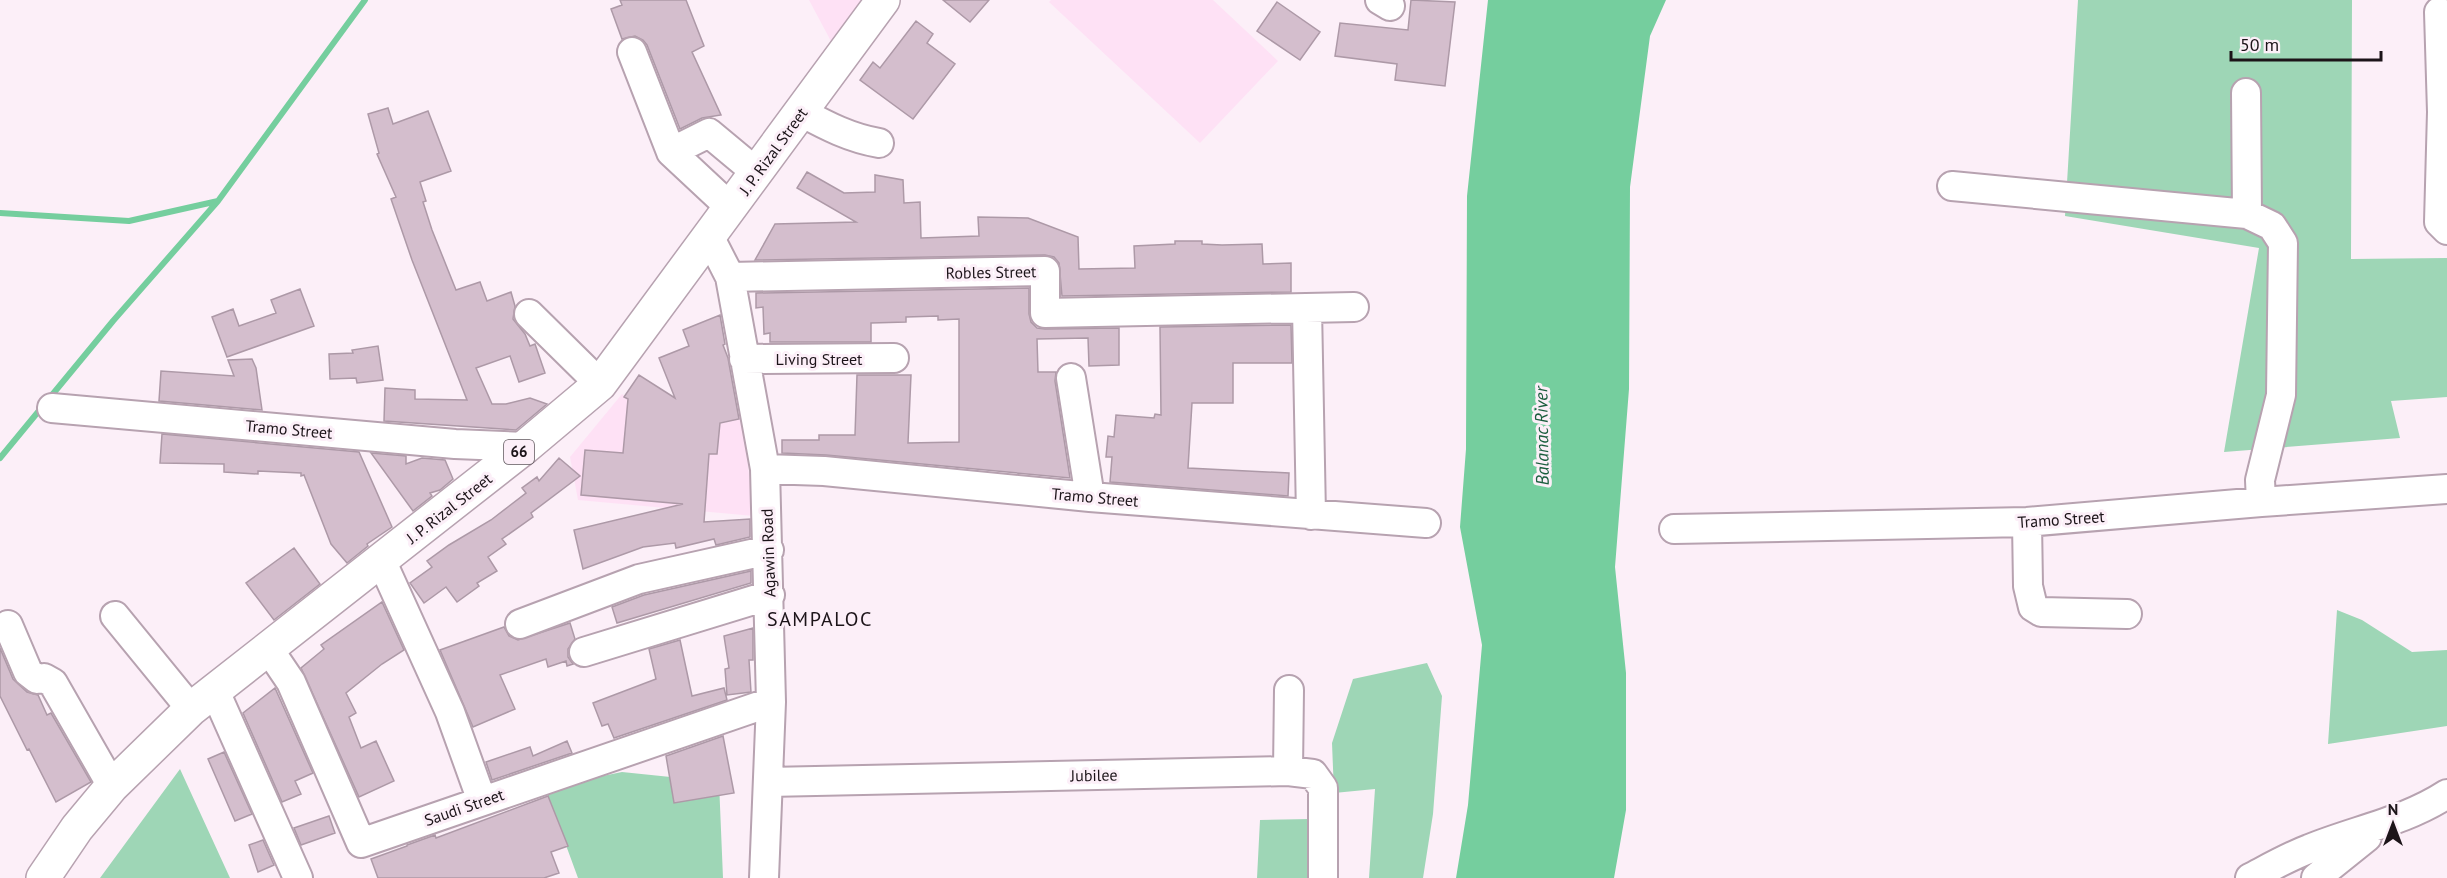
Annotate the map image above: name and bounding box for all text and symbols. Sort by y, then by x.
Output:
scale bar [2231,24,2381,62]
text: 50 m [2240,33,2279,56]
street label: J. P. Rizal Street [734,103,812,199]
street label: Robles Street [946,261,1037,283]
street label: Living Street [775,349,863,369]
water label: Balanac River [1529,385,1554,486]
street label: Tramo Street [245,415,334,443]
road number: 66 [504,440,534,464]
street label: J. P. Rizal Street [401,468,496,548]
street label: Tramo Street [1051,483,1140,511]
street label: Tramo Street [2017,506,2106,532]
street label: Agawin Road [756,508,780,598]
district label: SAMPALOC [767,606,873,632]
street label: Jubilee [1069,765,1118,785]
street label: Saudi Street [421,784,507,830]
north arrow [2363,794,2423,854]
text: N [2388,799,2398,819]

